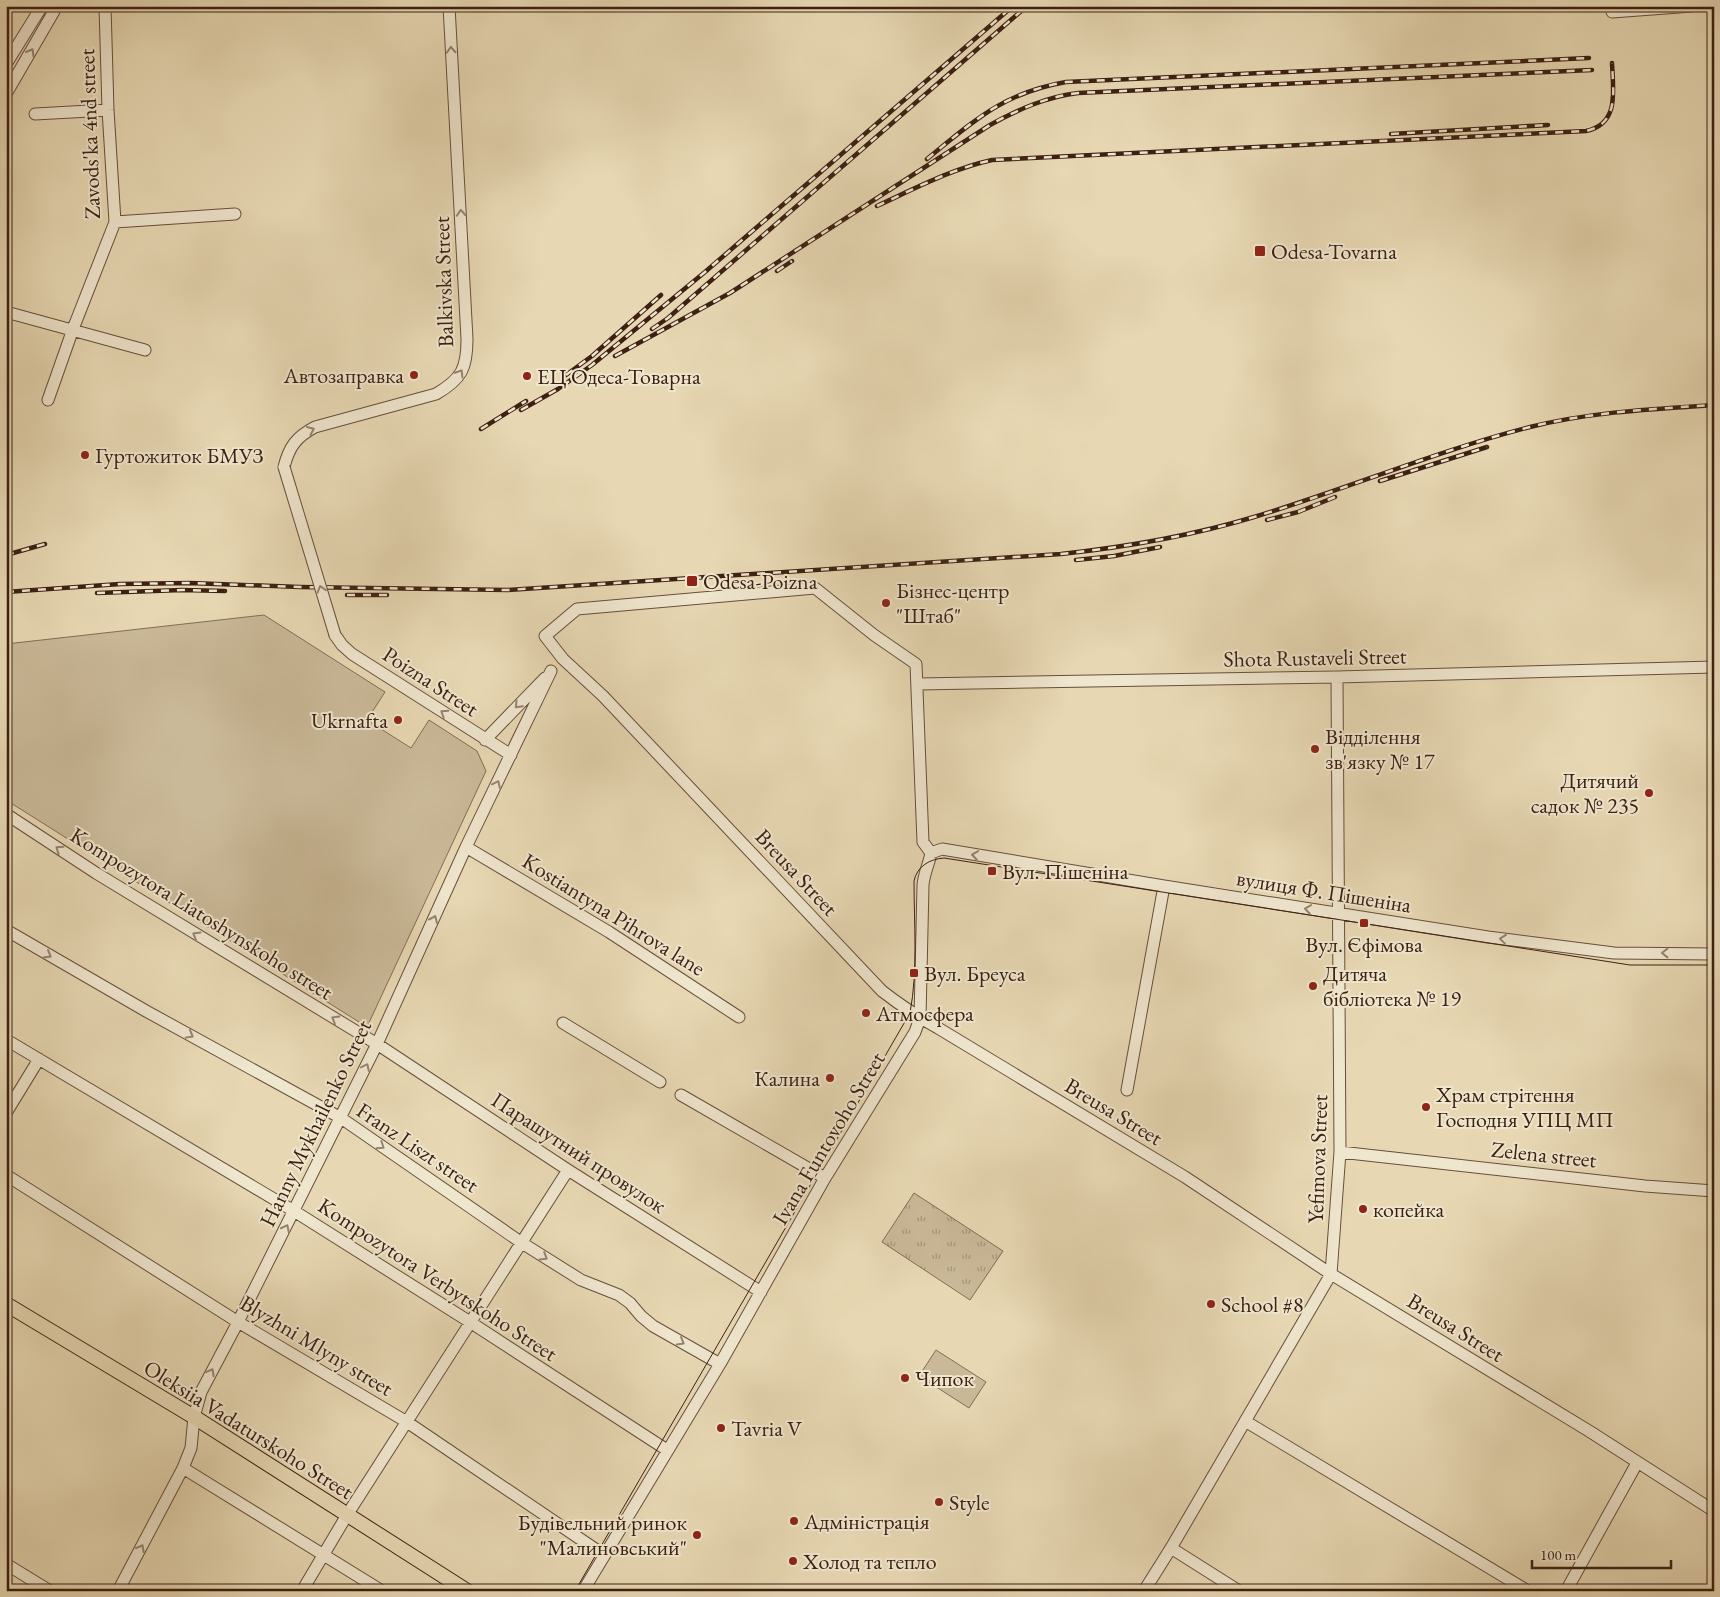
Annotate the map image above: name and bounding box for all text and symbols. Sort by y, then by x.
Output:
one-way arrow [446,46,457,54]
one-way arrow [24,48,34,57]
street label: Zavods'ka 4nd street [72,48,107,220]
one-way arrow [455,208,466,216]
street label: Balkivska Street [427,216,460,348]
place label: Odesa-Tovarna [1271,237,1397,266]
marker: Odesa-Tovarna [1253,244,1267,258]
place label: Автозаправка [283,361,404,390]
place label: ЕЦ Одеса-Товарна [537,362,701,391]
marker: Автозаправка [408,369,420,381]
one-way arrow [453,369,463,378]
marker: ЕЦ Одеса-Товарна [521,370,533,382]
one-way arrow [306,425,315,436]
place label: Гуртожиток БМУЗ [95,441,264,470]
marker: Гуртожиток БМУЗ [79,449,91,461]
place label: Odesa-Poizna [703,567,818,596]
marker: Odesa-Poizna [685,574,699,588]
place label: Бізнес-центр "Штаб" [896,576,1009,630]
one-way arrow [316,585,326,593]
marker: Бізнес-центр "Штаб" [880,597,892,609]
street label: Poizna Street [377,640,484,723]
street label: Shota Rustaveli Street [1223,641,1407,674]
one-way arrow [515,700,524,709]
place label: Ukrnafta [311,706,388,735]
one-way arrow [440,710,449,720]
marker: Ukrnafta [392,714,404,726]
place label: Відділення зв'язку № 17 [1325,722,1435,776]
marker: Відділення зв'язку № 17 [1309,743,1321,755]
place label: Дитячий садок № 235 [1531,766,1639,820]
one-way arrow [491,780,501,789]
marker: Дитячий садок № 235 [1643,787,1655,799]
street label: Kompozytora Liatoshynskoho street [65,820,339,1006]
street label: Breusa Street [749,823,844,922]
one-way arrow [55,845,64,855]
street label: Kostiantyna Pihrova lane [517,846,711,983]
one-way arrow [971,850,979,860]
place label: Вул. Пішеніна [1002,857,1129,886]
street label: вулиця Ф. Пішеніна [1234,863,1414,920]
marker: Вул. Пішеніна [986,865,998,877]
one-way arrow [1304,905,1313,915]
one-way arrow [427,915,438,924]
marker: Вул. Єфімова [1358,917,1370,929]
place label: Вул. Єфімова [1305,930,1423,959]
one-way arrow [193,932,202,941]
one-way arrow [1499,934,1507,945]
one-way arrow [43,948,52,958]
one-way arrow [1661,948,1669,959]
place label: Вул. Бреуса [924,959,1026,988]
place label: Дитяча бібліотека № 19 [1323,959,1462,1013]
marker: Вул. Бреуса [908,967,920,979]
marker: Дитяча бібліотека № 19 [1307,980,1319,992]
place label: Атмосфера [875,999,974,1028]
marker: Атмосфера [860,1007,872,1019]
street label: Hanny Mykhailenko Street [253,1015,378,1232]
one-way arrow [332,1016,341,1026]
one-way arrow [184,1029,193,1039]
street label: Ivana Funtovoho Street [765,1046,892,1230]
one-way arrow [360,1063,370,1072]
place label: Калина [754,1064,820,1093]
street label: Breusa Street [1060,1071,1168,1152]
marker: Калина [824,1072,836,1084]
place label: Храм стрітення Господня УПЦ МП [1435,1080,1614,1134]
street label: Парашутний провулок [486,1085,672,1220]
street label: Yefimova Street [1301,1094,1334,1224]
street label: Franz Liszt street [351,1096,485,1199]
marker: Храм стрітення Господня УПЦ МП [1420,1101,1432,1113]
street label: Zelena street [1490,1135,1598,1174]
one-way arrow [375,1140,385,1149]
street label: Kompozytora Verbytskoho Street [312,1191,563,1368]
place label: копейка [1373,1195,1444,1224]
marker: копейка [1357,1203,1369,1215]
one-way arrow [279,1224,290,1233]
one-way arrow [539,1250,548,1260]
street label: Breusa Street [1402,1286,1510,1369]
street label: Blyzhni Mlyny street [235,1288,399,1403]
place label: School #8 [1221,1290,1304,1319]
marker: School #8 [1205,1298,1217,1310]
one-way arrow [675,1335,684,1345]
street label: Oleksiia Vadaturskoho Street [138,1353,359,1506]
place label: Чипок [915,1364,974,1393]
one-way arrow [205,1369,215,1378]
marker: Чипок [899,1372,911,1384]
place label: Tavria V [731,1414,802,1443]
marker: Tavria V [715,1422,727,1434]
place label: Style [949,1488,990,1517]
marker: Style [933,1496,945,1508]
place label: Адміністрація [803,1507,930,1536]
place label: Будівельний ринок "Малиновський" [518,1508,687,1562]
marker: Адміністрація [788,1515,800,1527]
marker: Будівельний ринок "Малиновський" [691,1529,703,1541]
scale bar [1532,1537,1671,1569]
one-way arrow [134,1544,144,1553]
text: 100 m [1540,1545,1577,1564]
place label: Холод та тепло [802,1547,937,1576]
marker: Холод та тепло [787,1555,799,1567]

